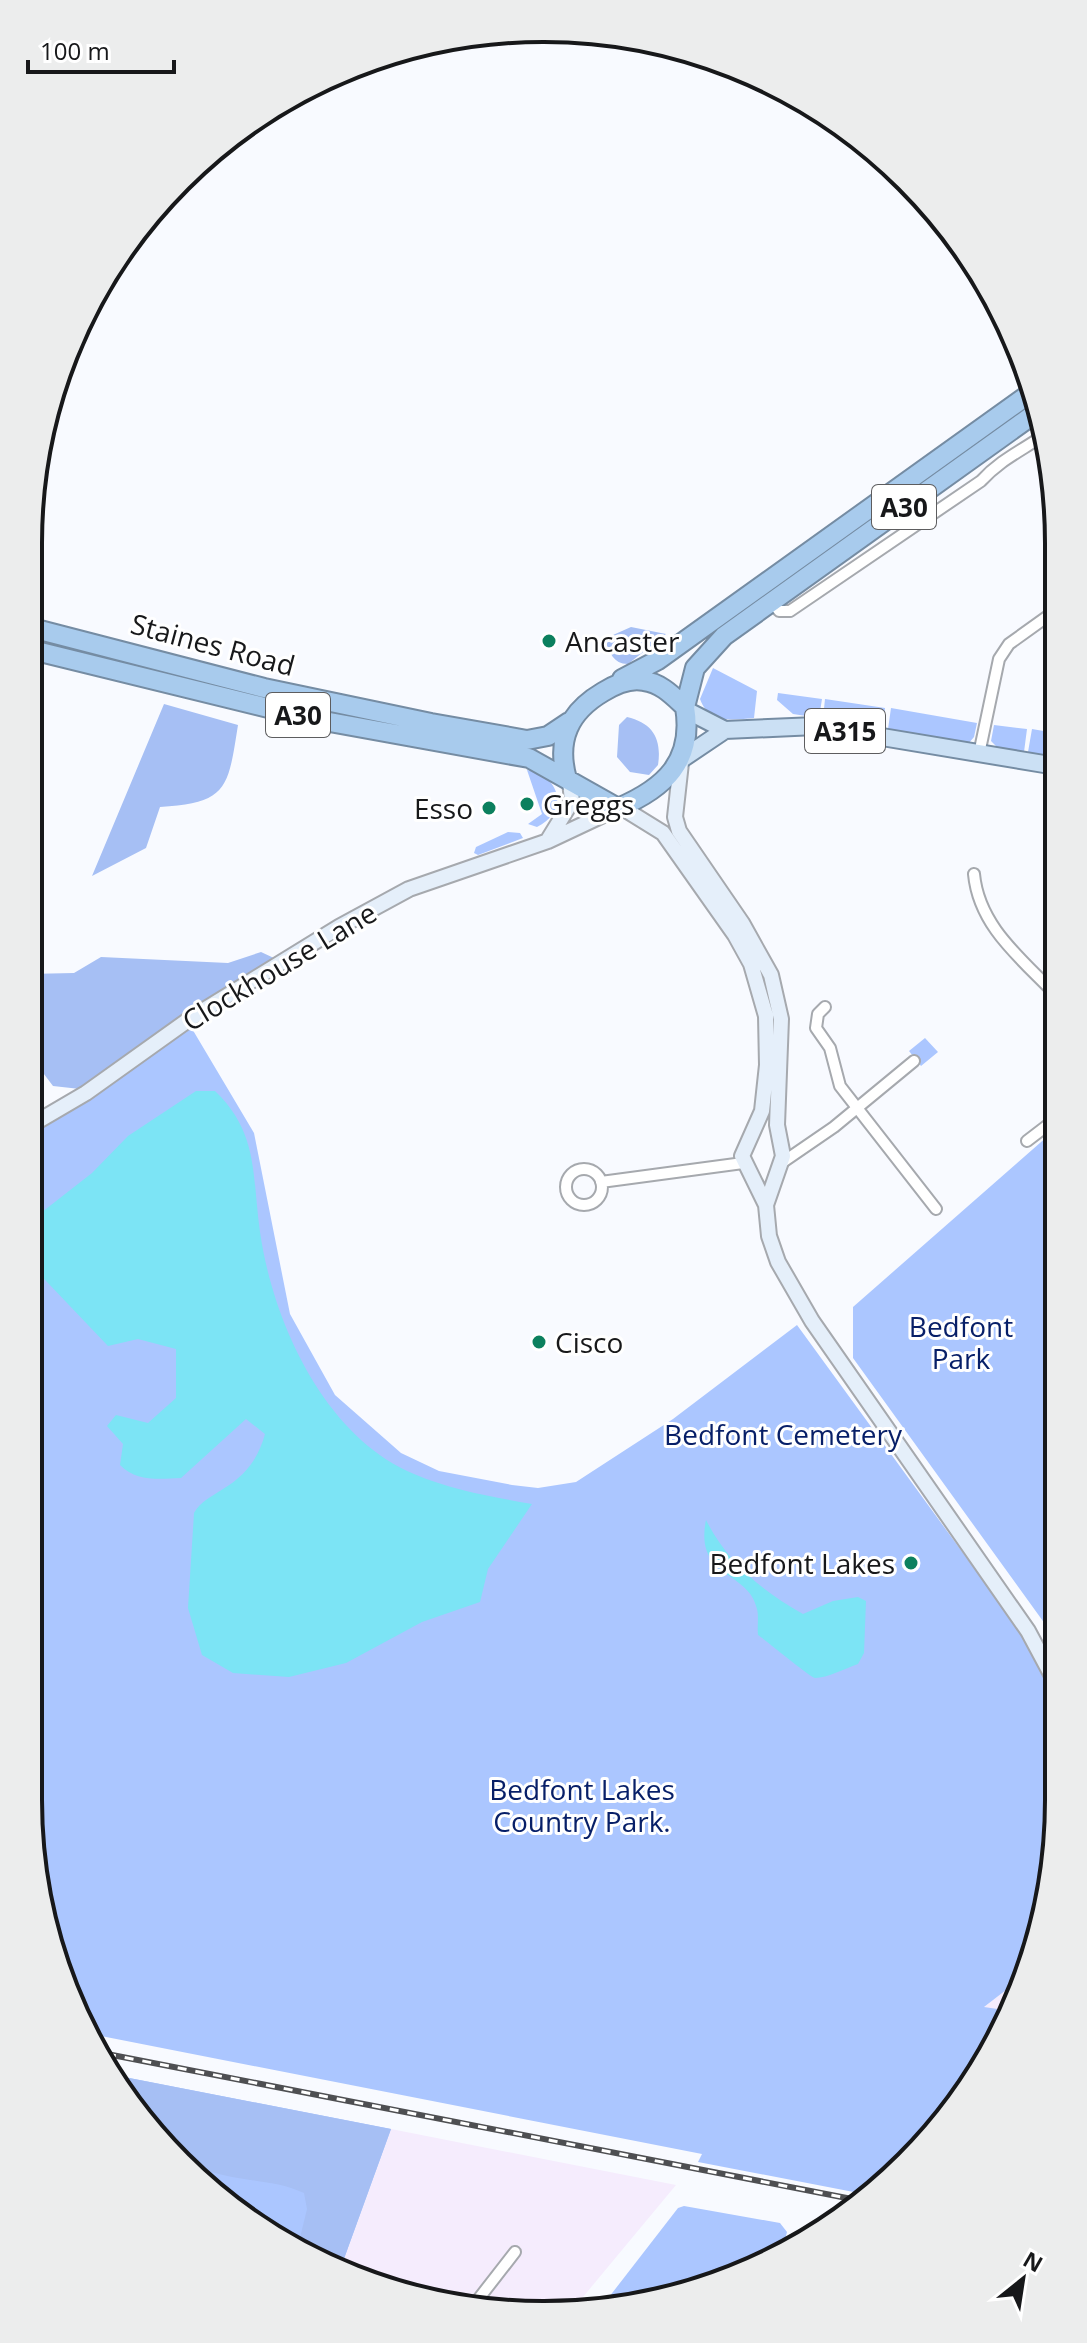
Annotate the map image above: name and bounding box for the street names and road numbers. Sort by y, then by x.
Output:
road number: A30 [872,485,936,529]
street label: Staines Road [127,604,299,684]
road number: A30 [266,693,330,737]
road number: A315 [805,709,885,753]
street label: Clockhouse Lane [175,893,383,1039]

